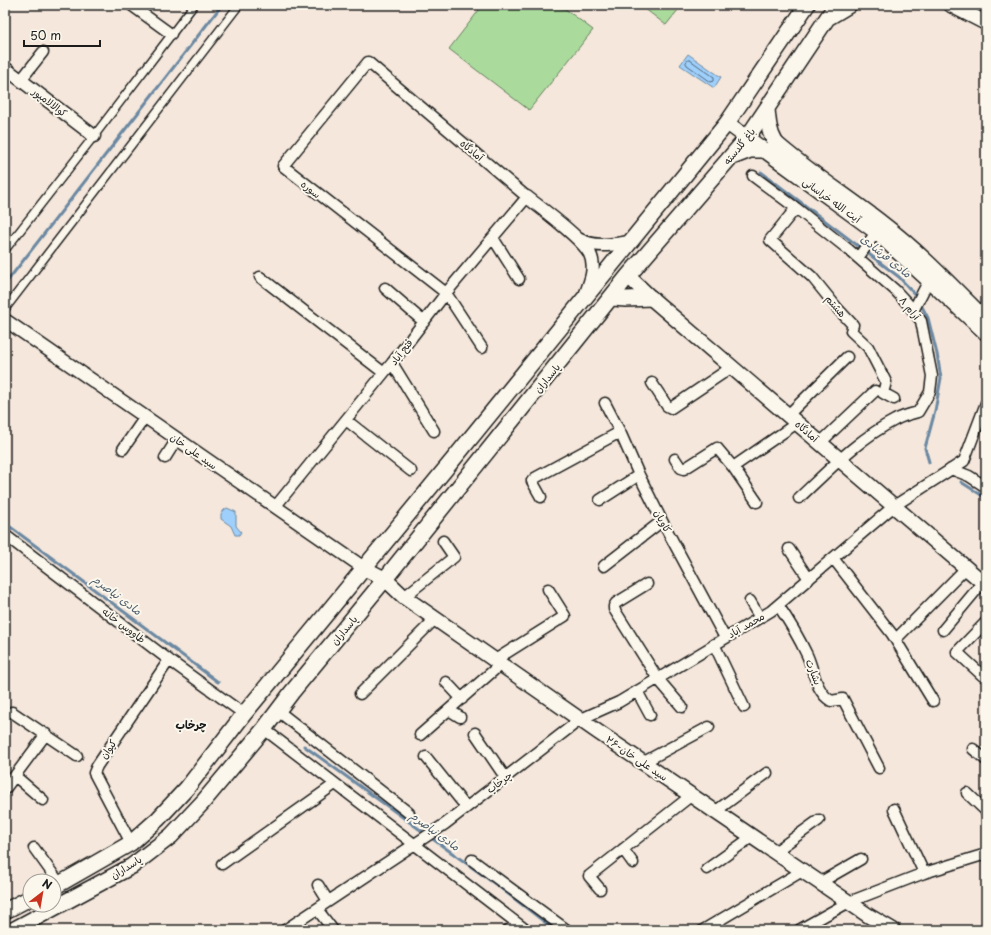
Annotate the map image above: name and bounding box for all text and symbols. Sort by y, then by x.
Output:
scale bar [24,22,100,48]
text: 50 m [30,26,61,44]
street label: کوالالامپور [28,83,71,121]
street label: باغ گلدسته [719,124,759,168]
street label: آمادگاه [457,135,488,164]
street label: آیت الله خراسانی [800,173,865,227]
street label: سوره [298,176,324,201]
water label: مادی فرشادی [857,230,916,282]
street label: هشتم [822,291,850,321]
street label: ۸ آرام [896,293,925,324]
street label: فتح آباد [386,335,416,369]
street label: پاسداران [530,360,563,396]
street label: آمادگاه [792,416,823,445]
street label: سید علی خان [167,429,221,473]
street label: کاویان [651,506,676,535]
water label: مادی نیاصرم [88,570,146,620]
street label: طاووس خانه [99,603,149,646]
street label: محمد آباد [725,608,767,641]
street label: پاسداران [327,612,360,648]
street label: بشارت [803,657,826,687]
district label: چرخاب [175,716,207,733]
street label: ۲۶-سید علی خان [603,731,671,785]
street label: کیوان [96,736,120,761]
street label: چرخاب [483,767,515,796]
water label: مادی نیاصرم [406,806,464,856]
street label: پاسداران [107,851,144,882]
north arrow [22,873,62,913]
text: N [39,874,56,894]

